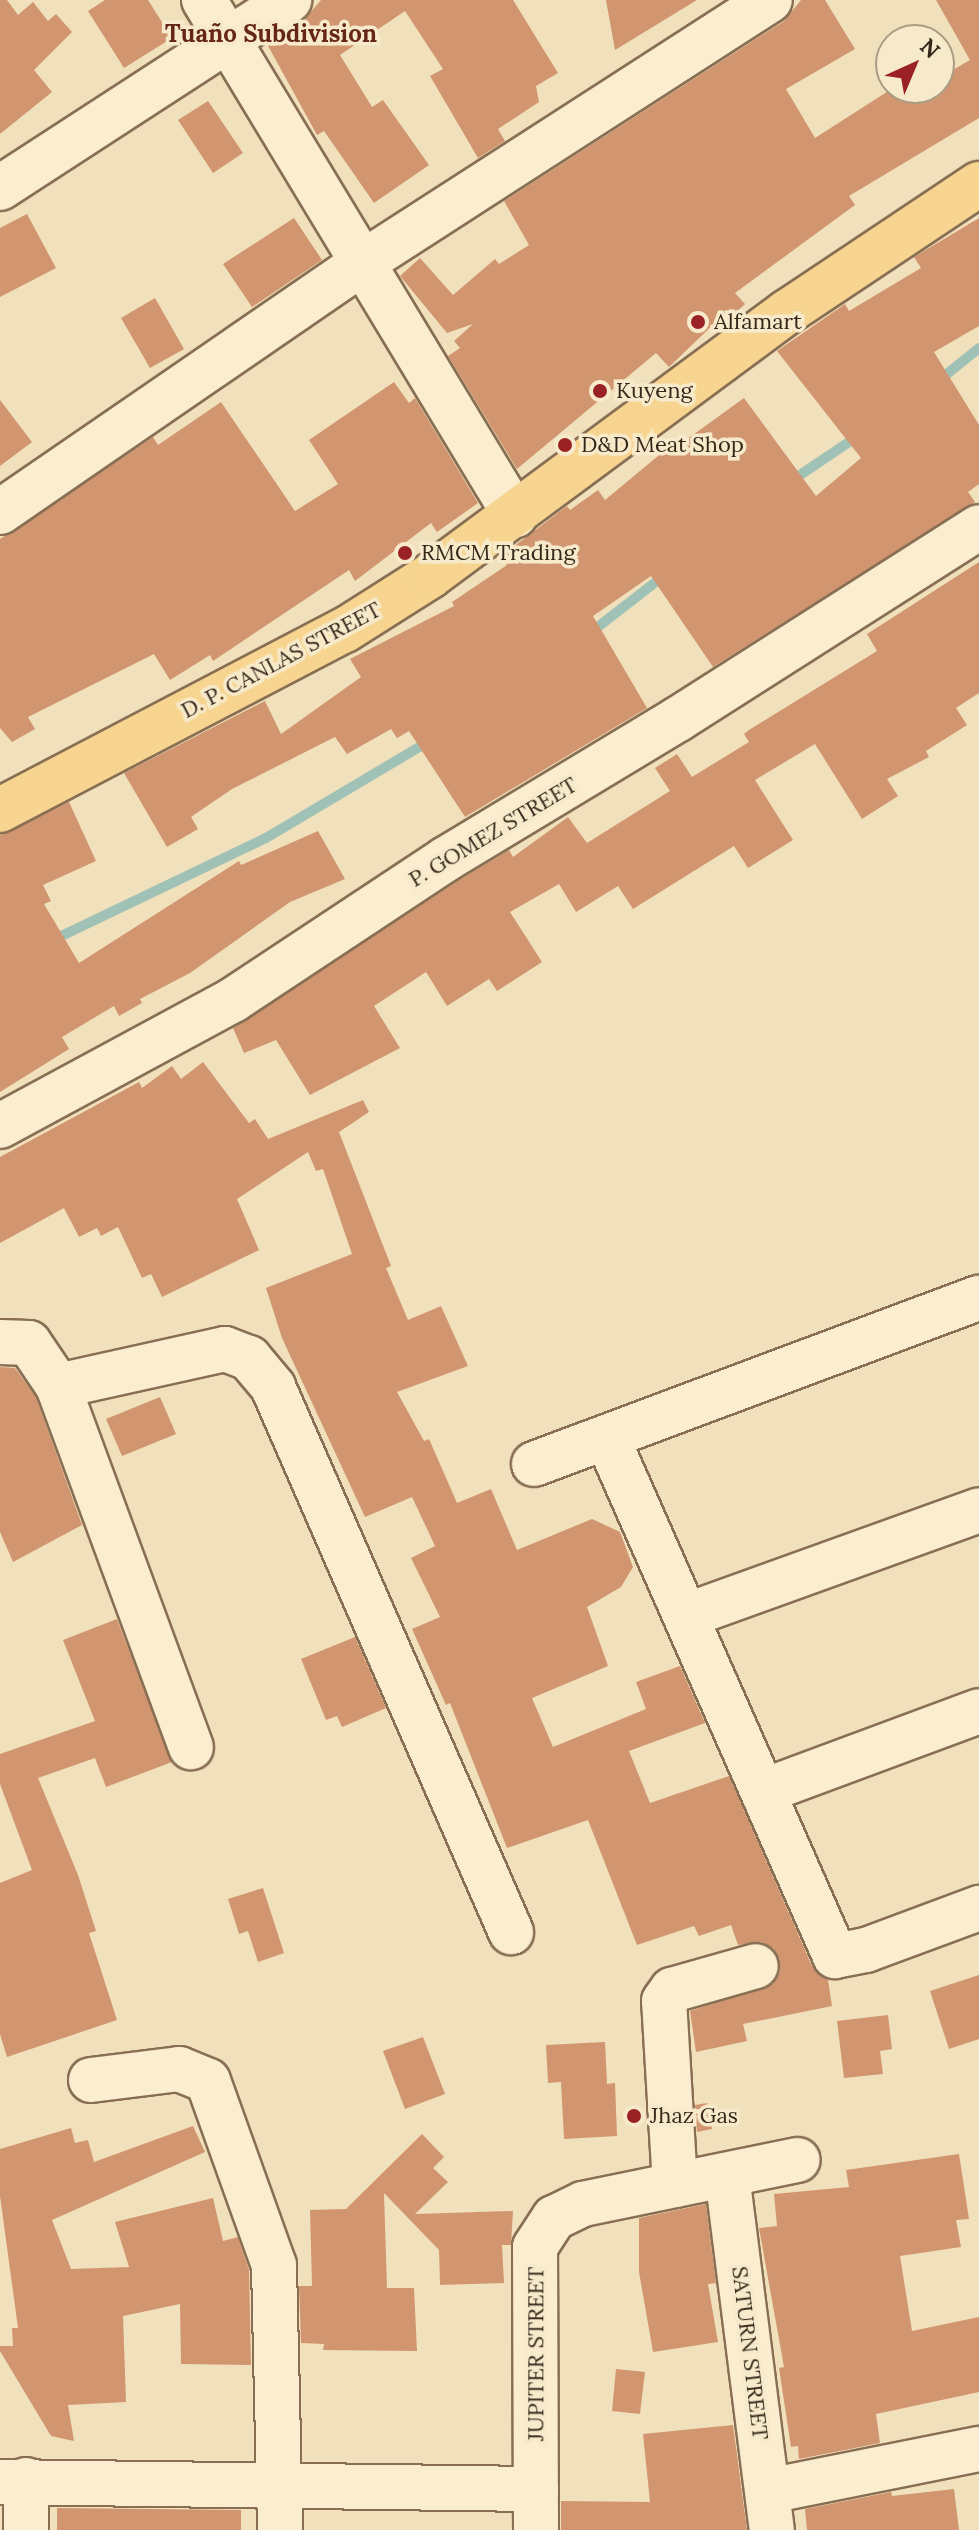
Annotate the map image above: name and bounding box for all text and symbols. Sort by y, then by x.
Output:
district label: Tuaño Subdivision [165,20,377,48]
north arrow [875,24,955,104]
text: N [914,32,946,64]
place label: Alfamart [714,309,802,335]
marker: Alfamart [689,313,707,331]
place label: Kuyeng [616,378,693,404]
marker: Kuyeng [591,382,609,400]
place label: D&D Meat Shop [581,432,744,458]
marker: D&D Meat Shop [556,436,574,454]
place label: RMCM Trading [421,540,576,566]
marker: RMCM Trading [396,544,414,562]
street label: D. P. CANLAS STREET [177,596,385,724]
street label: P. GOMEZ STREET [404,771,582,893]
place label: Jhaz Gas [650,2103,738,2129]
marker: Jhaz Gas [625,2107,643,2125]
street label: SATURN STREET [726,2265,774,2441]
street label: JUPITER STREET [523,2267,549,2441]

